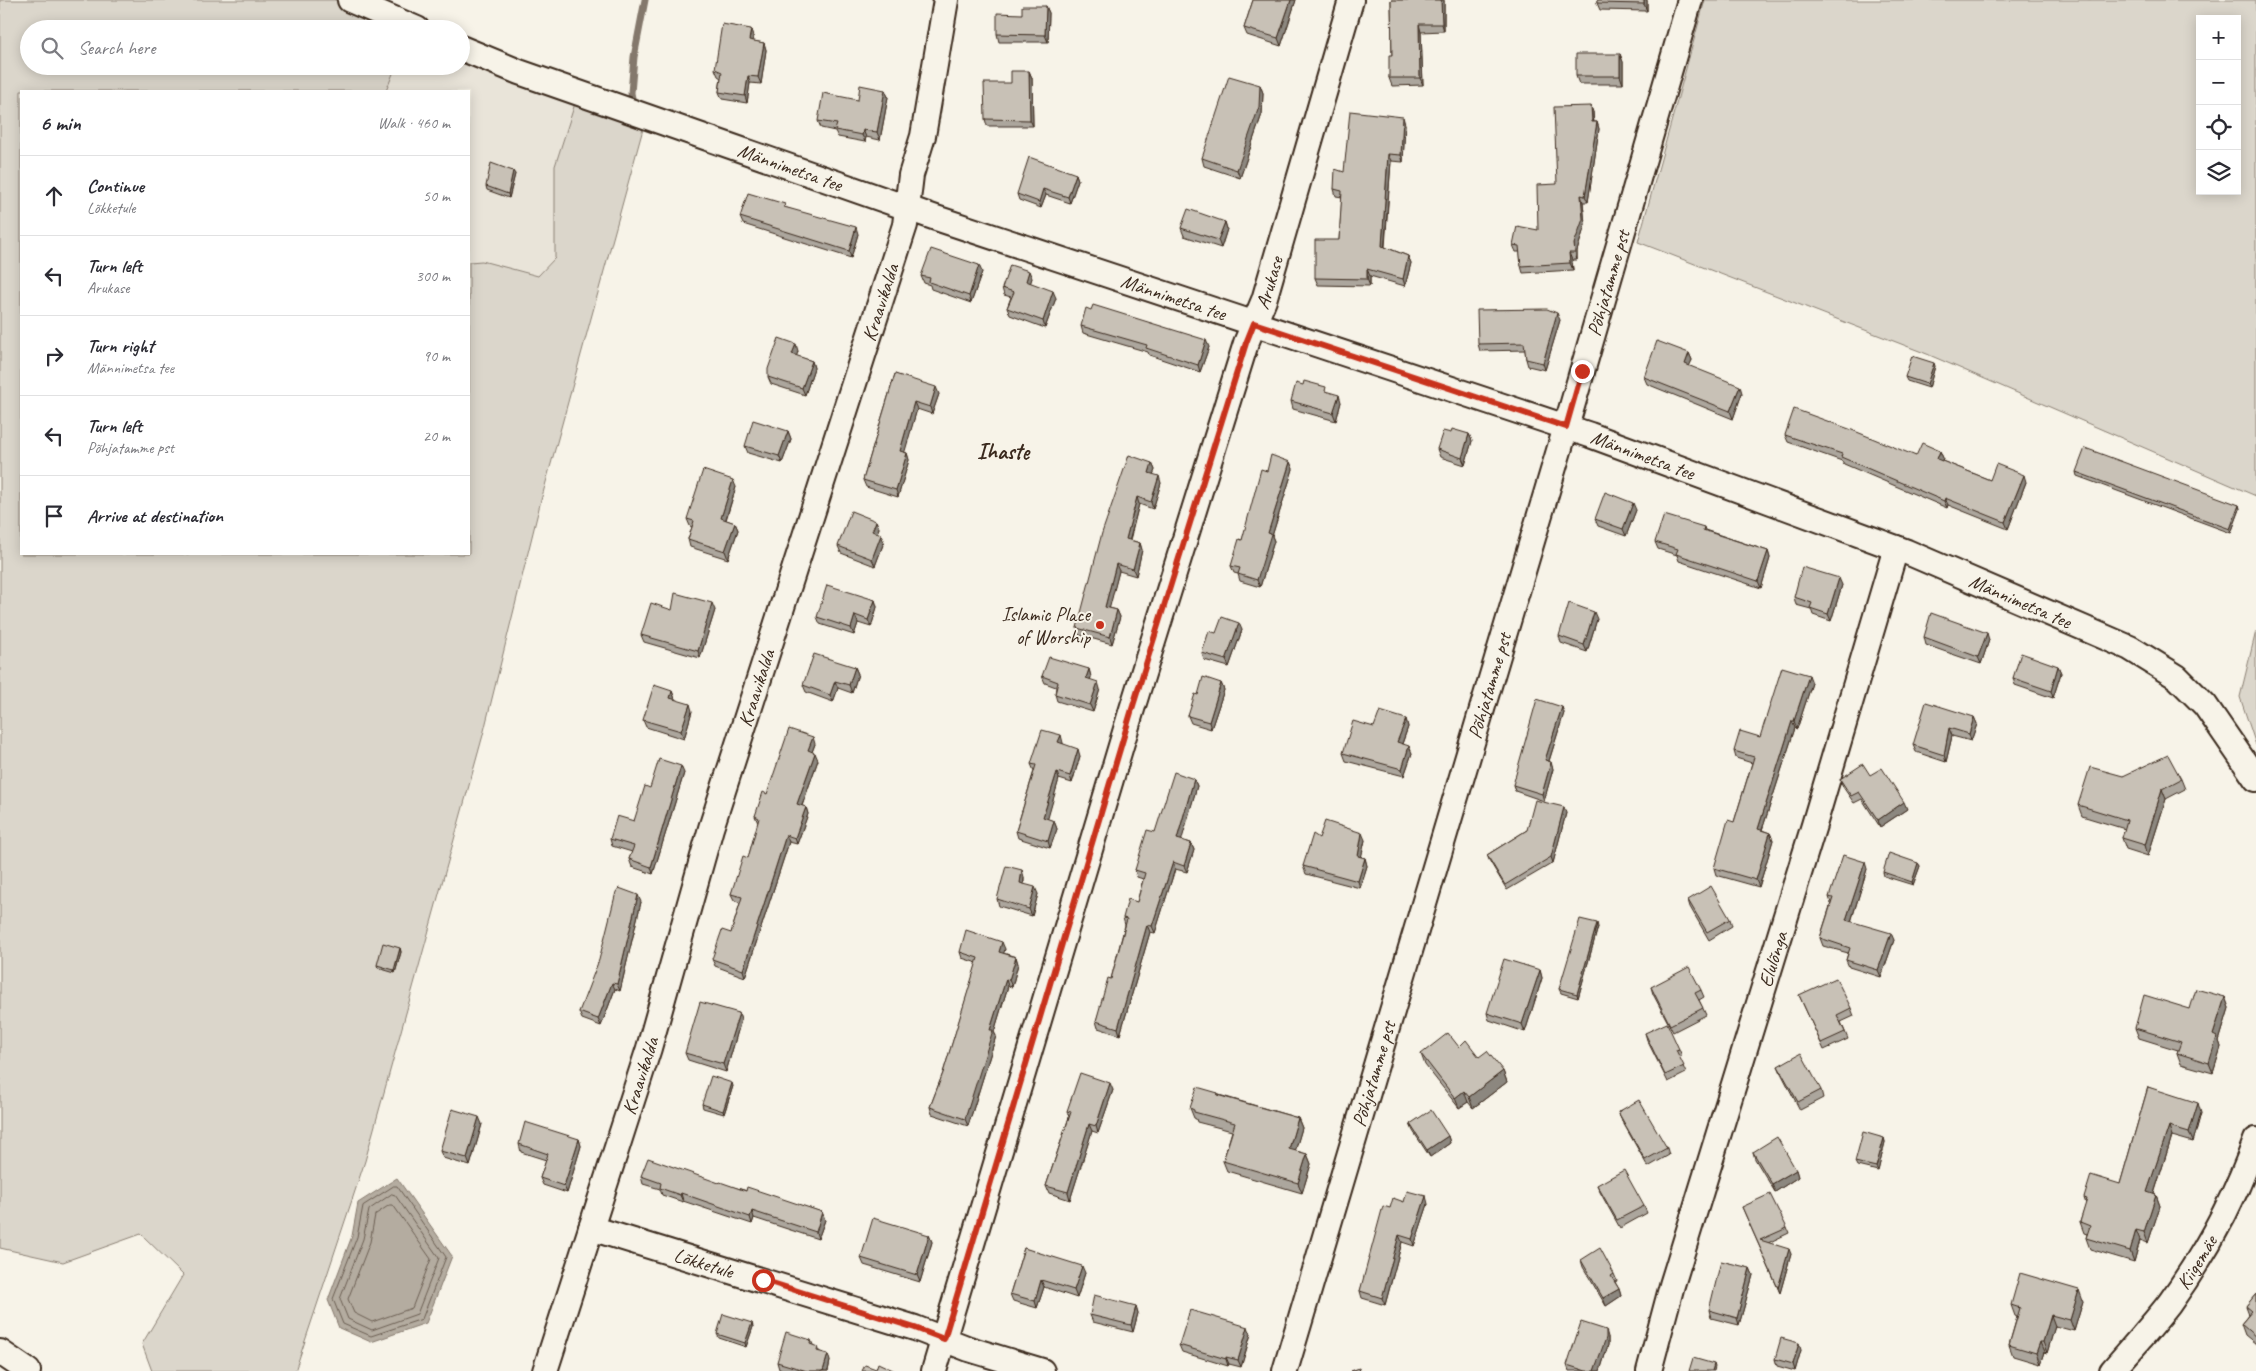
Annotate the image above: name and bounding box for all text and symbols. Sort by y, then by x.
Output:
map controls [2196,15,2241,195]
button: + [2196,15,2241,60]
search box [20,20,470,75]
icon: search [38,34,66,62]
text: Search here [78,36,155,60]
button: − [2196,60,2241,105]
button: locate [2196,105,2241,150]
text: 6 min [40,110,81,136]
text: Walk · 460 m [378,113,450,133]
street label: Männimetsa tee [734,138,847,198]
button: layers [2196,150,2241,195]
text: Continue [87,174,144,198]
icon: ahead [40,182,68,210]
text: 50 m [423,186,450,206]
text: Lõkketule [87,198,135,218]
street label: Põhjatamme pst [1581,225,1636,339]
street label: Arukase [1250,252,1289,313]
text: Turn left [87,254,142,278]
street label: Kraavikalda [856,259,905,344]
icon: left [40,262,68,290]
text: 300 m [416,266,450,286]
street label: Männimetsa tee [1118,268,1230,327]
text: Arukase [87,278,129,298]
text: Turn right [87,334,154,358]
icon: right [40,342,68,370]
text: 90 m [423,346,450,366]
text: Männimetsa tee [87,358,174,378]
route end [1571,360,1594,383]
text: Turn left [87,414,142,438]
icon: left [40,422,68,450]
street label: Männimetsa tee [1587,424,1699,486]
text: 20 m [423,426,450,446]
text: Põhjatamme pst [87,438,174,458]
district label: Ihaste [977,438,1031,466]
icon: arrive [40,502,68,530]
text: Arrive at destination [87,504,223,528]
street label: Männimetsa tee [1965,568,2076,635]
place label: Islamic Place of Worship [1002,602,1091,650]
marker: Islamic Place of Worship [1094,619,1106,631]
street label: Põhjatamme pst [1462,628,1518,742]
street label: Kraavikalda [732,645,781,730]
street label: Elulõnga [1753,927,1794,990]
street label: Põhjatamme pst [1346,1016,1402,1130]
street label: Kraavikalda [616,1033,665,1118]
street label: Kiigemäe [2171,1230,2224,1294]
street label: Lõkketule [671,1242,738,1285]
route start [752,1269,775,1292]

